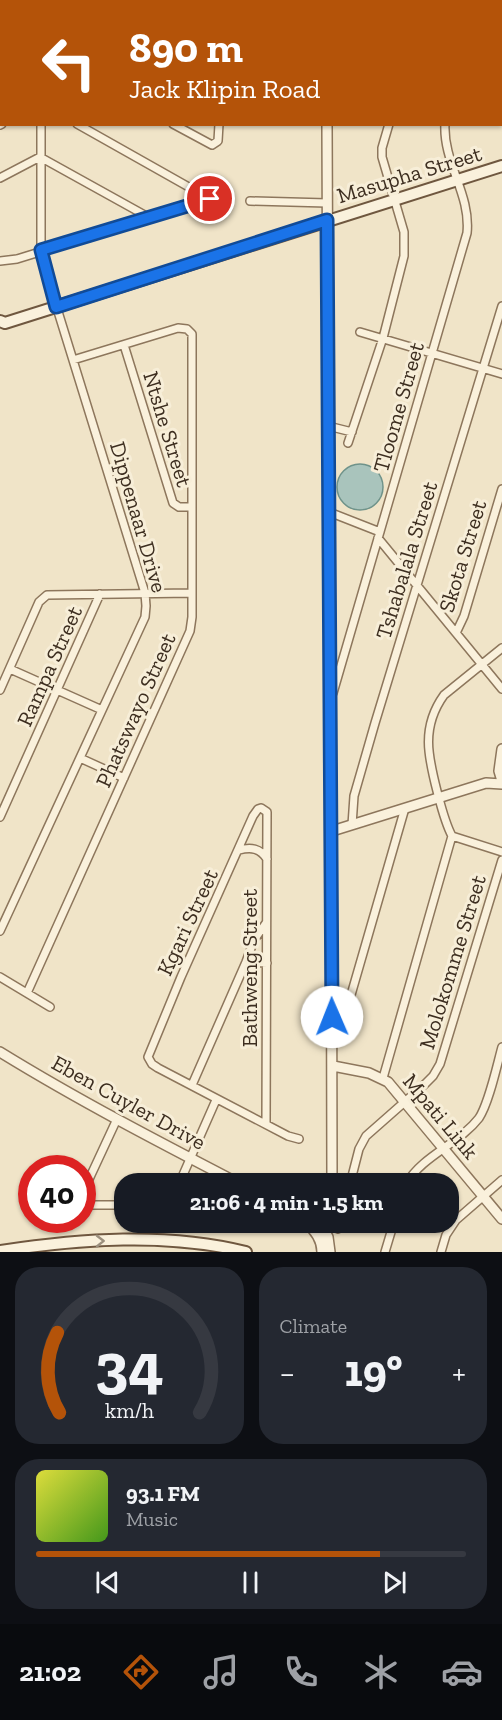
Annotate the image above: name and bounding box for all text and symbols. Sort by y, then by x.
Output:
text: 890 m [129,22,243,73]
icon: left [30,24,108,102]
text: Jack Klipin Road [129,73,320,105]
street label: Masupha Street [334,139,486,209]
pin [184,173,235,224]
icon: arrive [193,182,226,215]
street label: Tloome Street [367,338,430,475]
street label: Ntshe Street [137,368,198,491]
street label: Dippenaar Drive [104,439,173,596]
street label: Tshabalala Street [370,477,444,642]
street label: Skota Street [433,496,493,615]
street label: Rampa Street [11,601,88,731]
street label: Phatswayo Street [89,628,182,791]
street label: Kgari Street [151,864,224,980]
street label: Molokomme Street [413,871,492,1053]
street label: Bathweng Street [236,888,263,1047]
position arrow [300,985,364,1049]
street label: Eben Cuyler Drive [47,1049,210,1156]
street label: Mpati Link [397,1068,485,1165]
speed limit sign: 40 [18,1155,96,1233]
text: 21:06 · 4 min · 1.5 km [190,1189,383,1216]
one-way arrow [95,1234,104,1247]
text: Climate [280,1314,347,1338]
text: 34 [95,1328,164,1403]
text: 19° [344,1344,403,1398]
text: − [280,1353,295,1392]
text: + [452,1353,466,1392]
text: km/h [105,1398,154,1423]
text: 93.1 FM [126,1480,200,1507]
text: Music [126,1507,178,1531]
icon: previous [91,1566,124,1599]
icon: pause [234,1566,267,1599]
icon: next [378,1566,411,1599]
icon: directions [120,1651,162,1693]
icon: music [200,1651,242,1693]
icon: phone [280,1651,322,1693]
icon: climate [360,1651,402,1693]
icon: car [441,1651,483,1693]
text: 21:02 [19,1656,81,1688]

